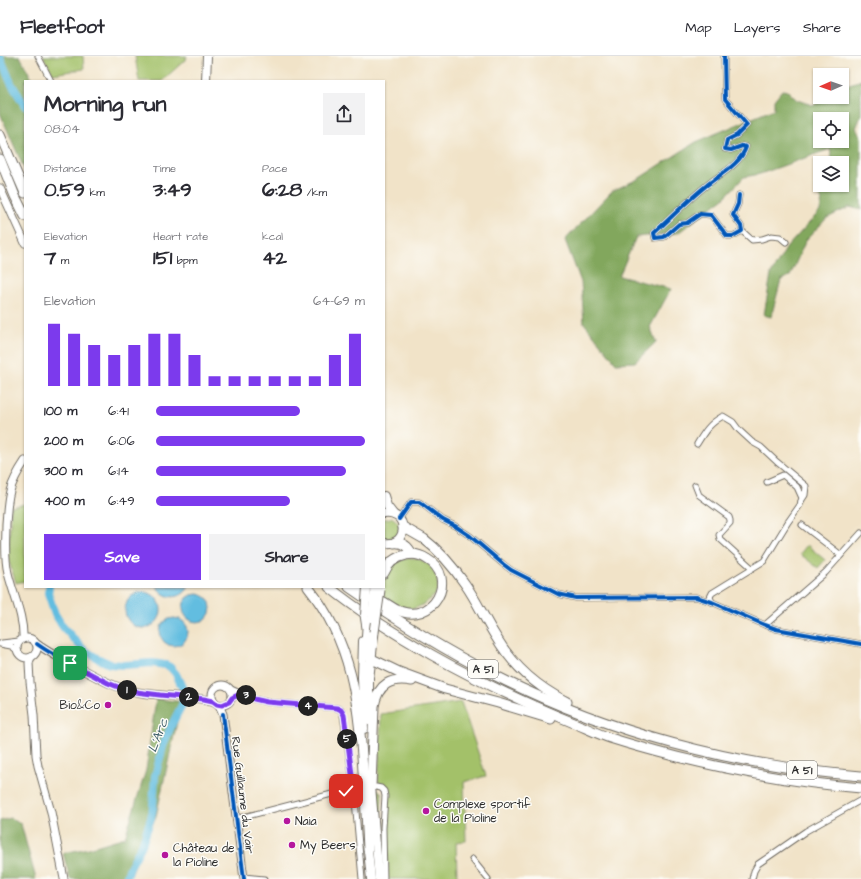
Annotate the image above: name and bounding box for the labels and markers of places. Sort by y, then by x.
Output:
pin [53,646,87,680]
pin: 1 [117,680,137,700]
pin: 3 [236,685,256,705]
pin: 2 [179,687,199,707]
pin: 4 [298,696,318,716]
place label: Bio&Co [60,697,100,714]
marker: Bio&Co [103,700,113,710]
pin: 5 [337,729,357,749]
pin [329,774,363,808]
place label: Complexe sportif de la Pioline [434,796,531,827]
marker: Complexe sportif de la Pioline [421,806,431,816]
place label: Naia [295,813,317,830]
marker: Naia [282,816,292,826]
place label: My Beers [300,837,355,855]
place label: Château de la Pioline [173,840,235,871]
marker: My Beers [287,840,297,850]
marker: Château de la Pioline [160,850,170,860]

